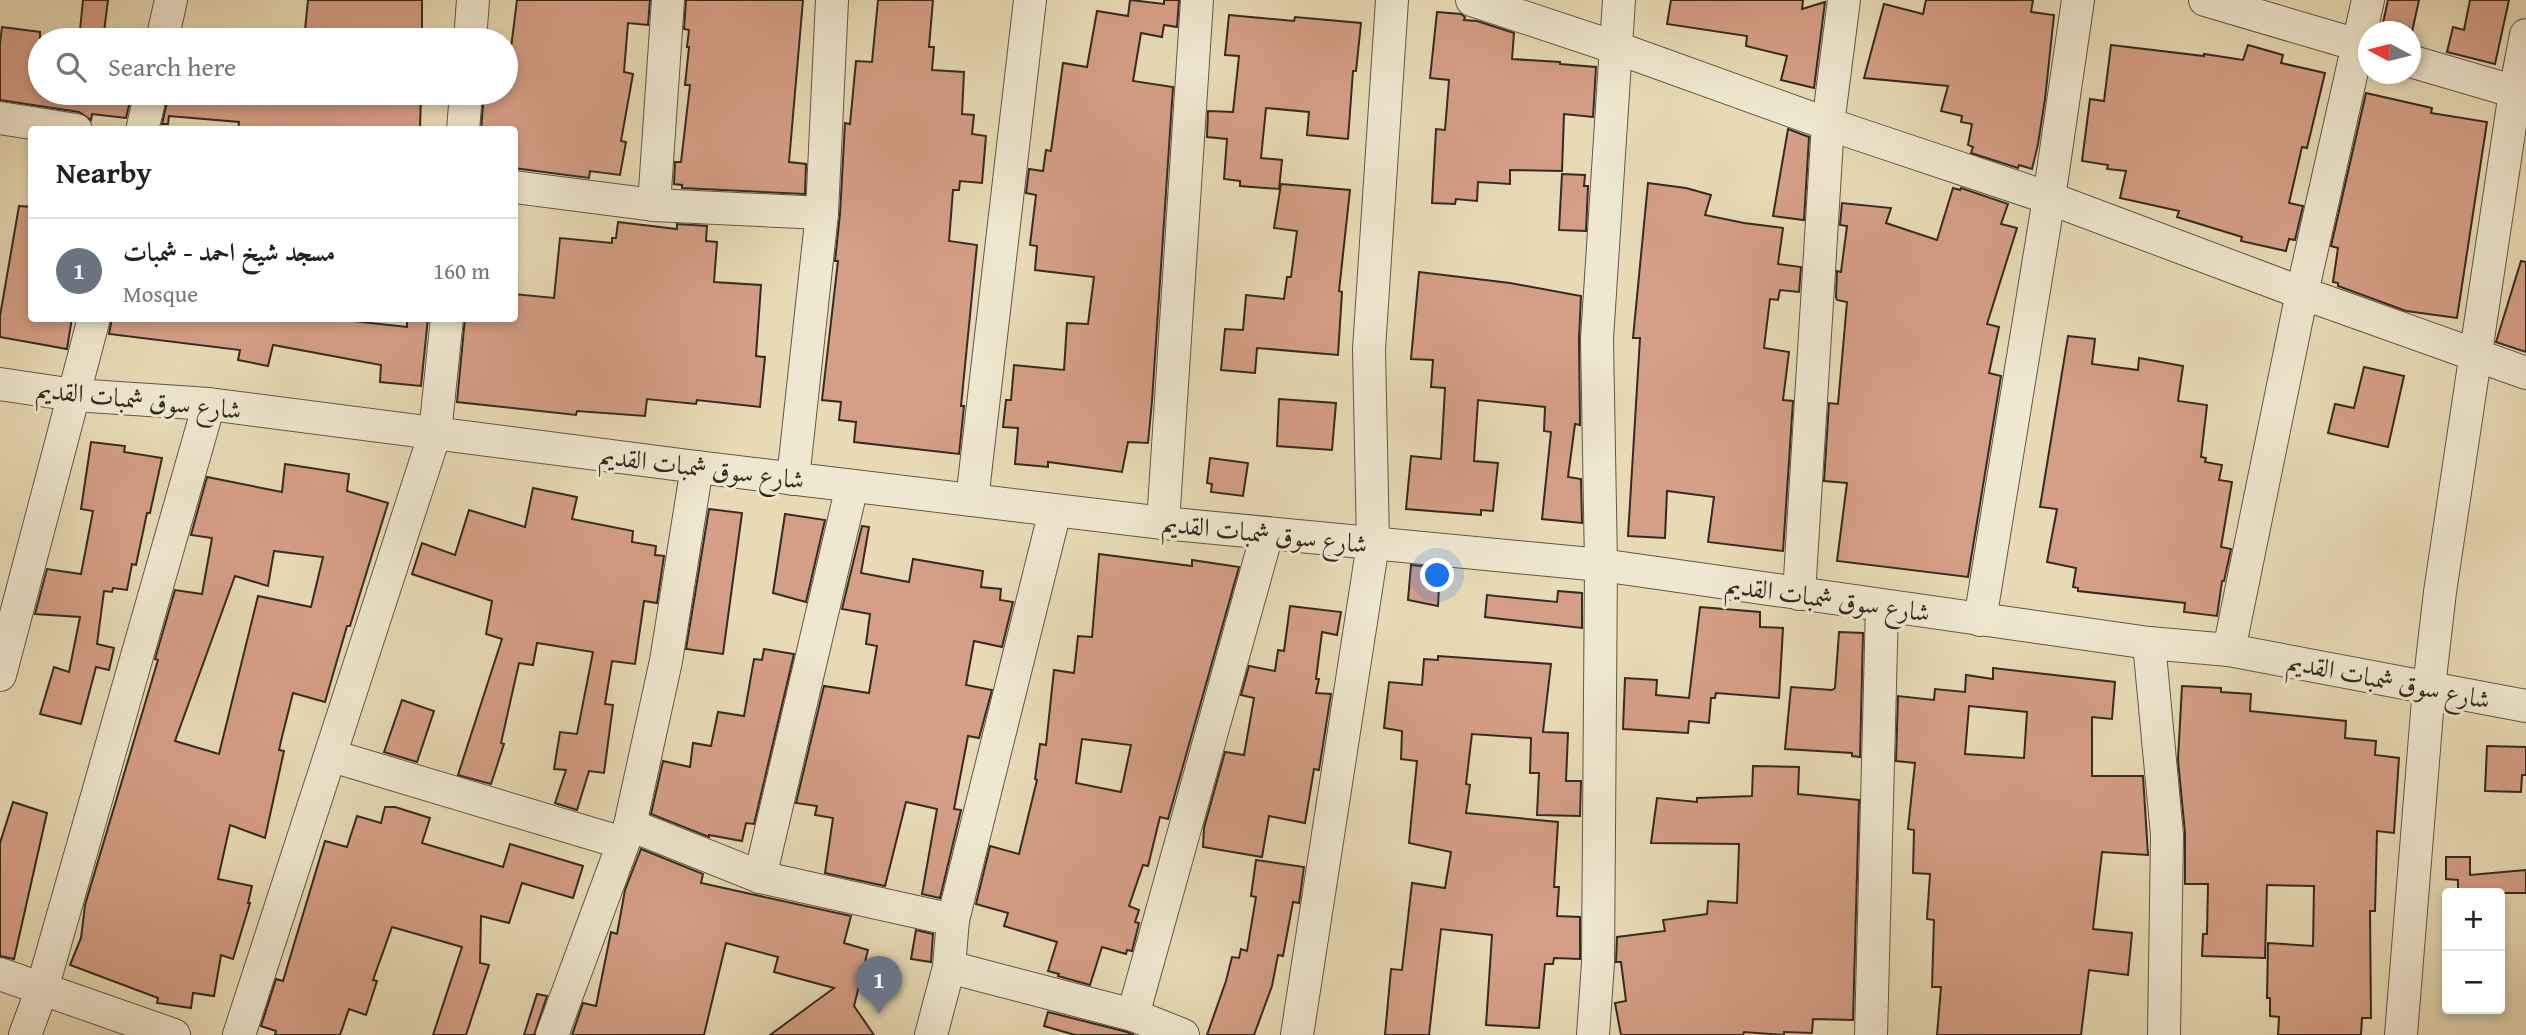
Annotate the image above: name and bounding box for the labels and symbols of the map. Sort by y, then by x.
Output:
north arrow [2358,21,2421,84]
street label: شارع سوق شمبات القديم [34,369,244,433]
street label: شارع سوق شمبات القديم [597,435,807,503]
street label: شارع سوق شمبات القديم [1160,503,1370,567]
your location [1420,558,1454,592]
street label: شارع سوق شمبات القديم [1723,564,1933,636]
street label: شارع سوق شمبات القديم [2283,641,2494,723]
pin: 1 [856,956,902,1014]

